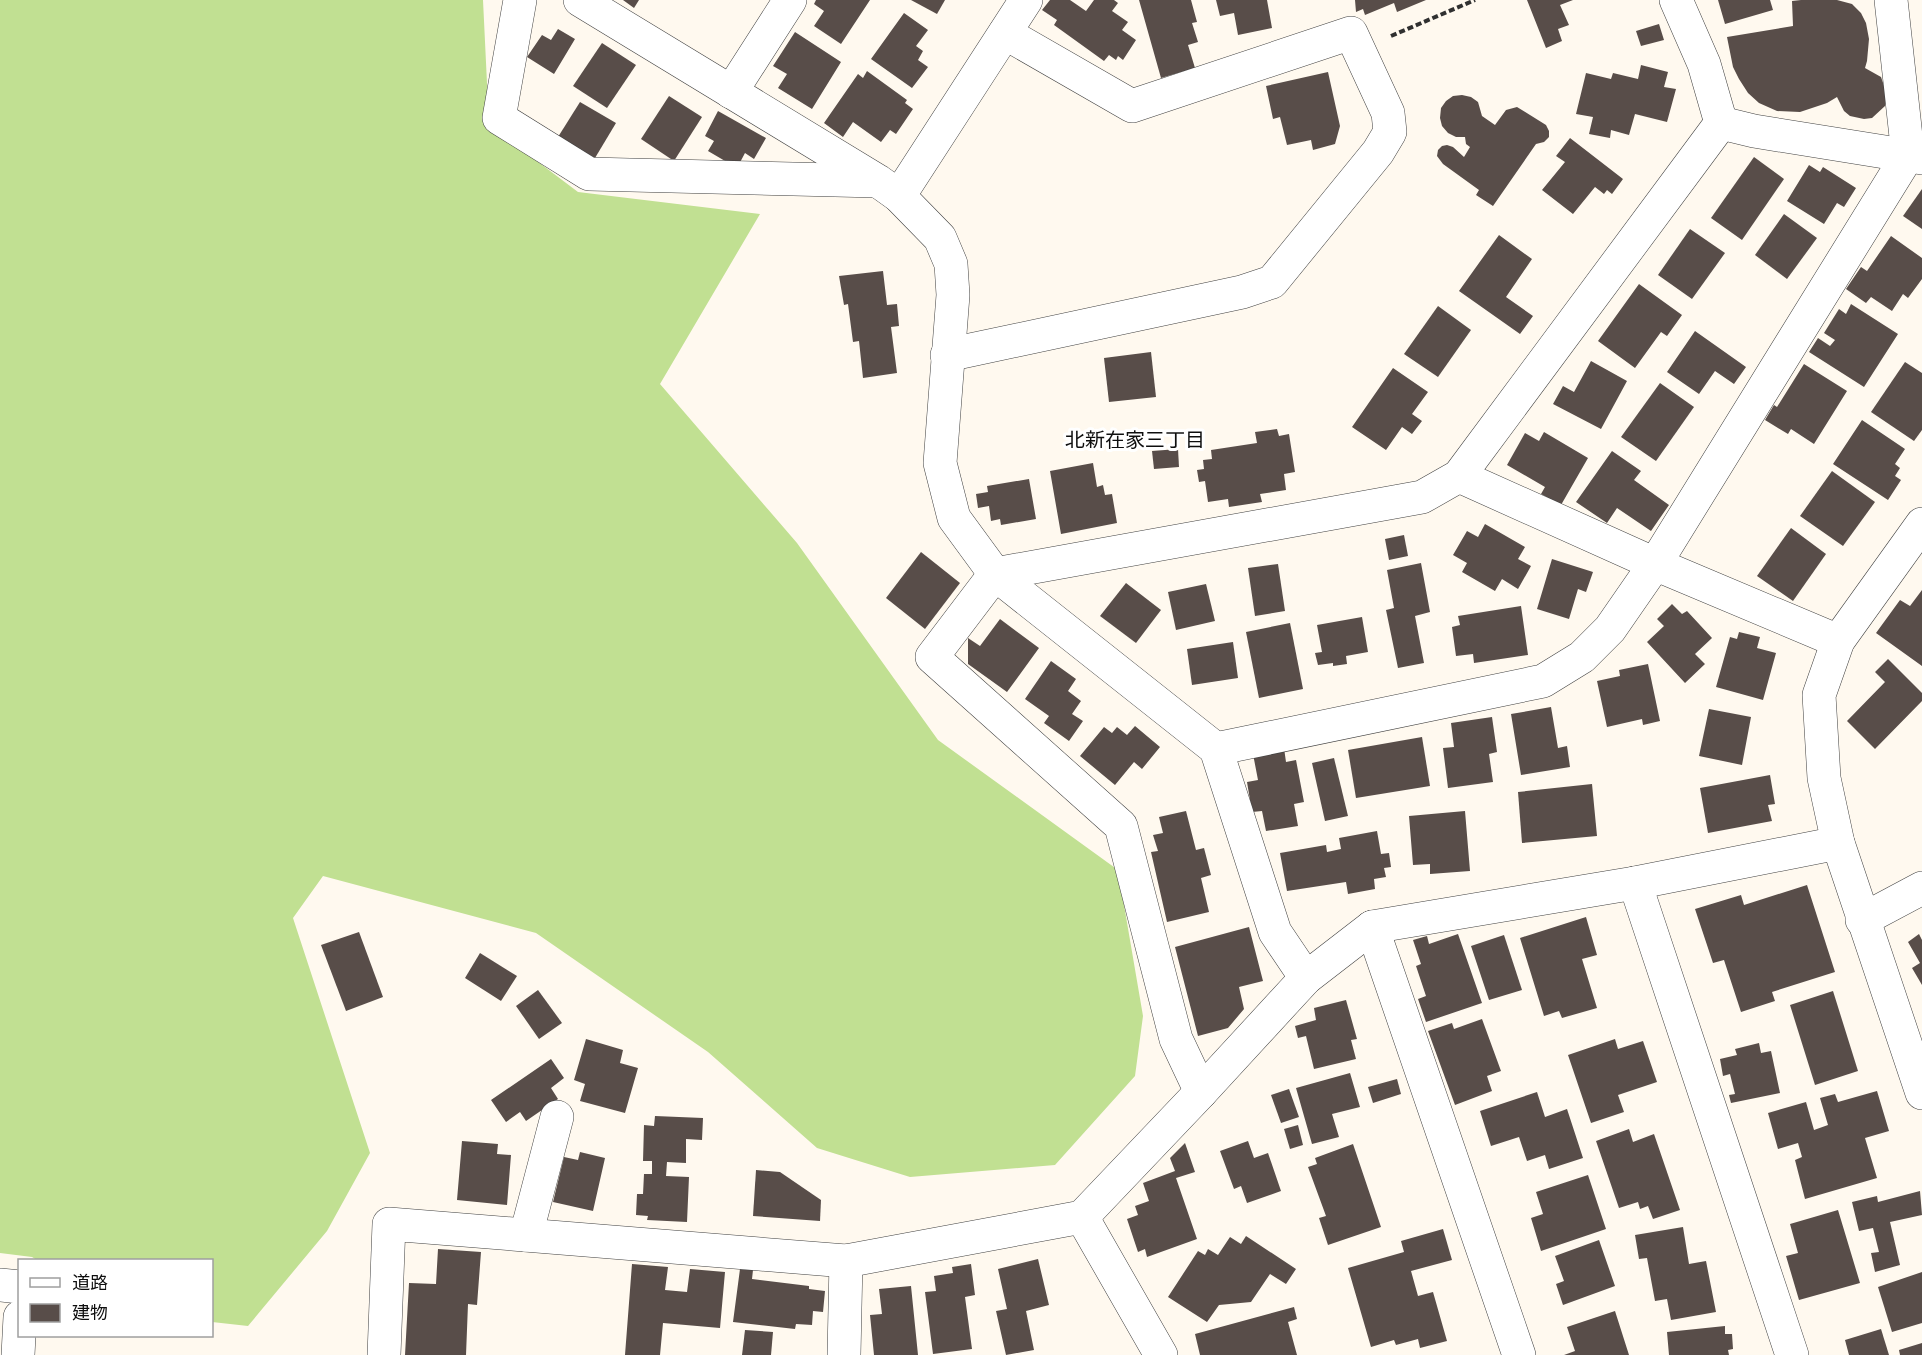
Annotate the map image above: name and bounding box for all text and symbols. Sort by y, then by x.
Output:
district label: 北新在家三丁目 [1065,426,1205,453]
legend [18,1259,213,1337]
text: 道路 [72,1270,108,1294]
text: 建物 [72,1300,108,1324]

